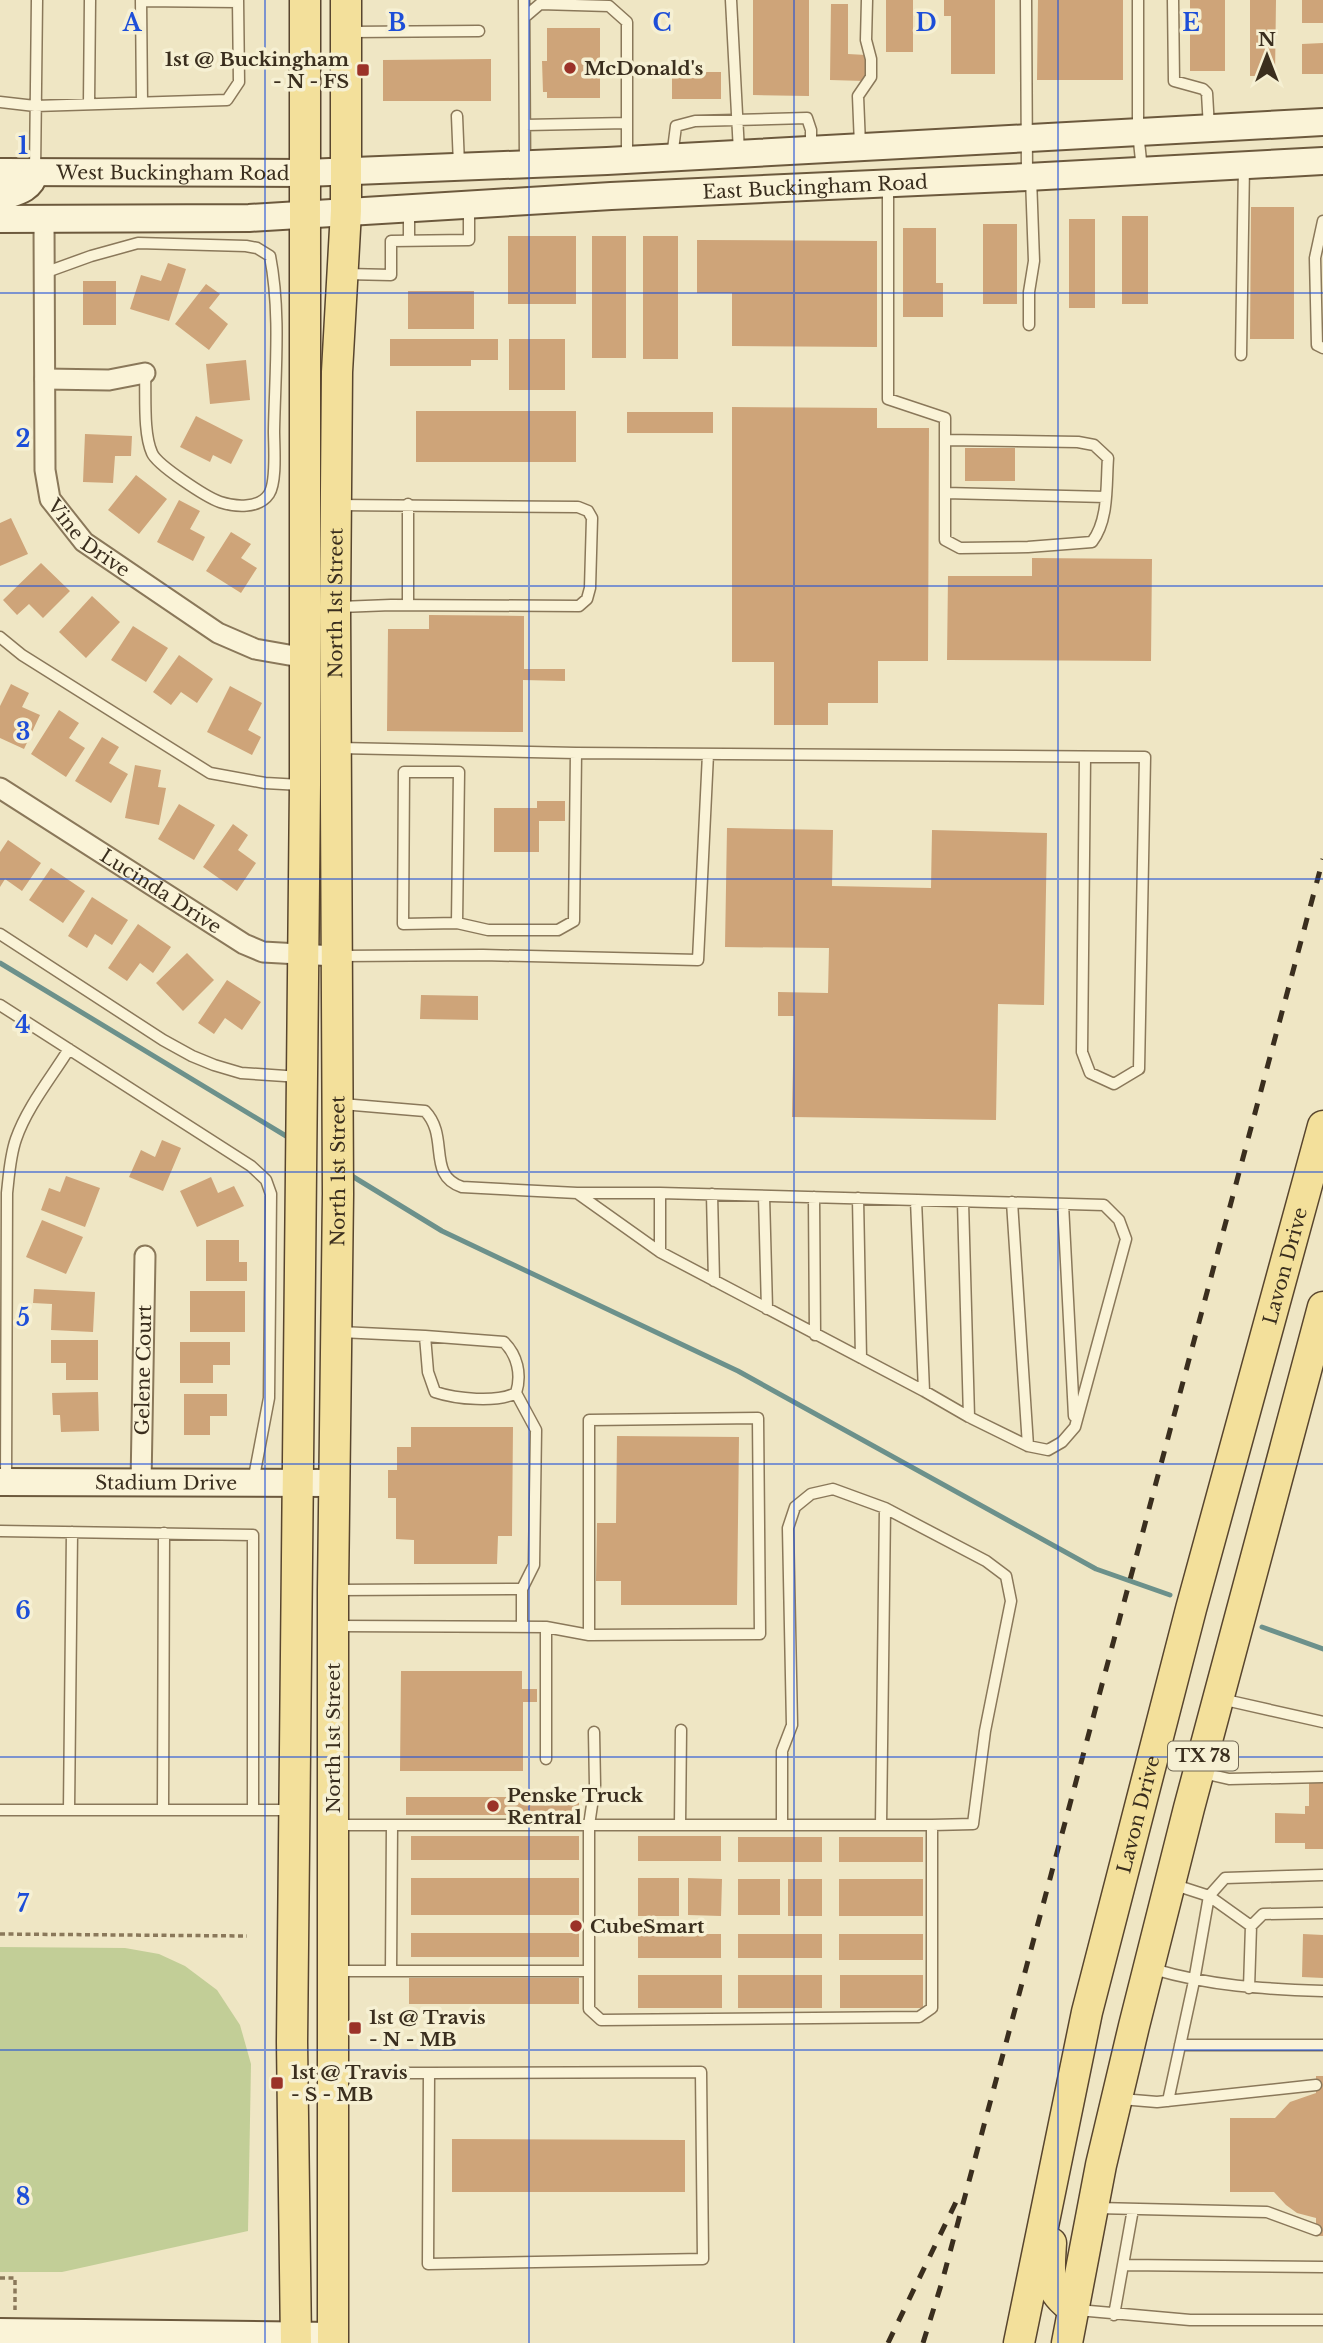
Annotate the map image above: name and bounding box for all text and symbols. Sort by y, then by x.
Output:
text: A [122,9,143,37]
text: B [388,9,406,37]
text: C [653,9,671,37]
text: D [915,9,937,37]
text: E [1182,9,1200,37]
north arrow [1232,21,1302,91]
text: N [1258,28,1276,51]
place label: 1st @ Buckingham - N - FS [165,48,349,93]
place label: McDonald's [584,57,704,80]
marker: McDonald's [562,60,578,76]
marker: 1st @ Buckingham - N - FS [355,62,371,78]
text: 1 [18,132,28,160]
street label: West Buckingham Road [55,161,290,185]
street label: East Buckingham Road [702,171,929,204]
text: 2 [16,425,30,453]
street label: Vine Drive [42,494,134,582]
street label: North 1st Street [324,527,348,678]
text: 3 [16,718,30,746]
street label: Lucinda Drive [96,844,226,939]
text: 4 [15,1011,31,1039]
street label: North 1st Street [326,1095,350,1247]
street label: Lavon Drive [1258,1205,1312,1327]
text: 5 [16,1304,30,1332]
street label: Gelene Court [131,1304,156,1436]
street label: Stadium Drive [95,1471,237,1495]
text: 6 [15,1597,31,1625]
street label: North 1st Street [322,1662,345,1813]
road number: TX 78 [1168,1742,1238,1770]
street label: Lavon Drive [1112,1753,1165,1876]
place label: Penske Truck Rentral [507,1784,643,1829]
marker: Penske Truck Rentral [485,1798,501,1814]
text: 7 [17,1890,30,1918]
place label: CubeSmart [590,1915,705,1938]
marker: CubeSmart [568,1918,584,1934]
place label: 1st @ Travis - N - MB [369,2006,486,2051]
marker: 1st @ Travis - N - MB [347,2020,363,2036]
place label: 1st @ Travis - S - MB [291,2061,408,2106]
marker: 1st @ Travis - S - MB [269,2075,285,2091]
text: 8 [16,2183,30,2211]

